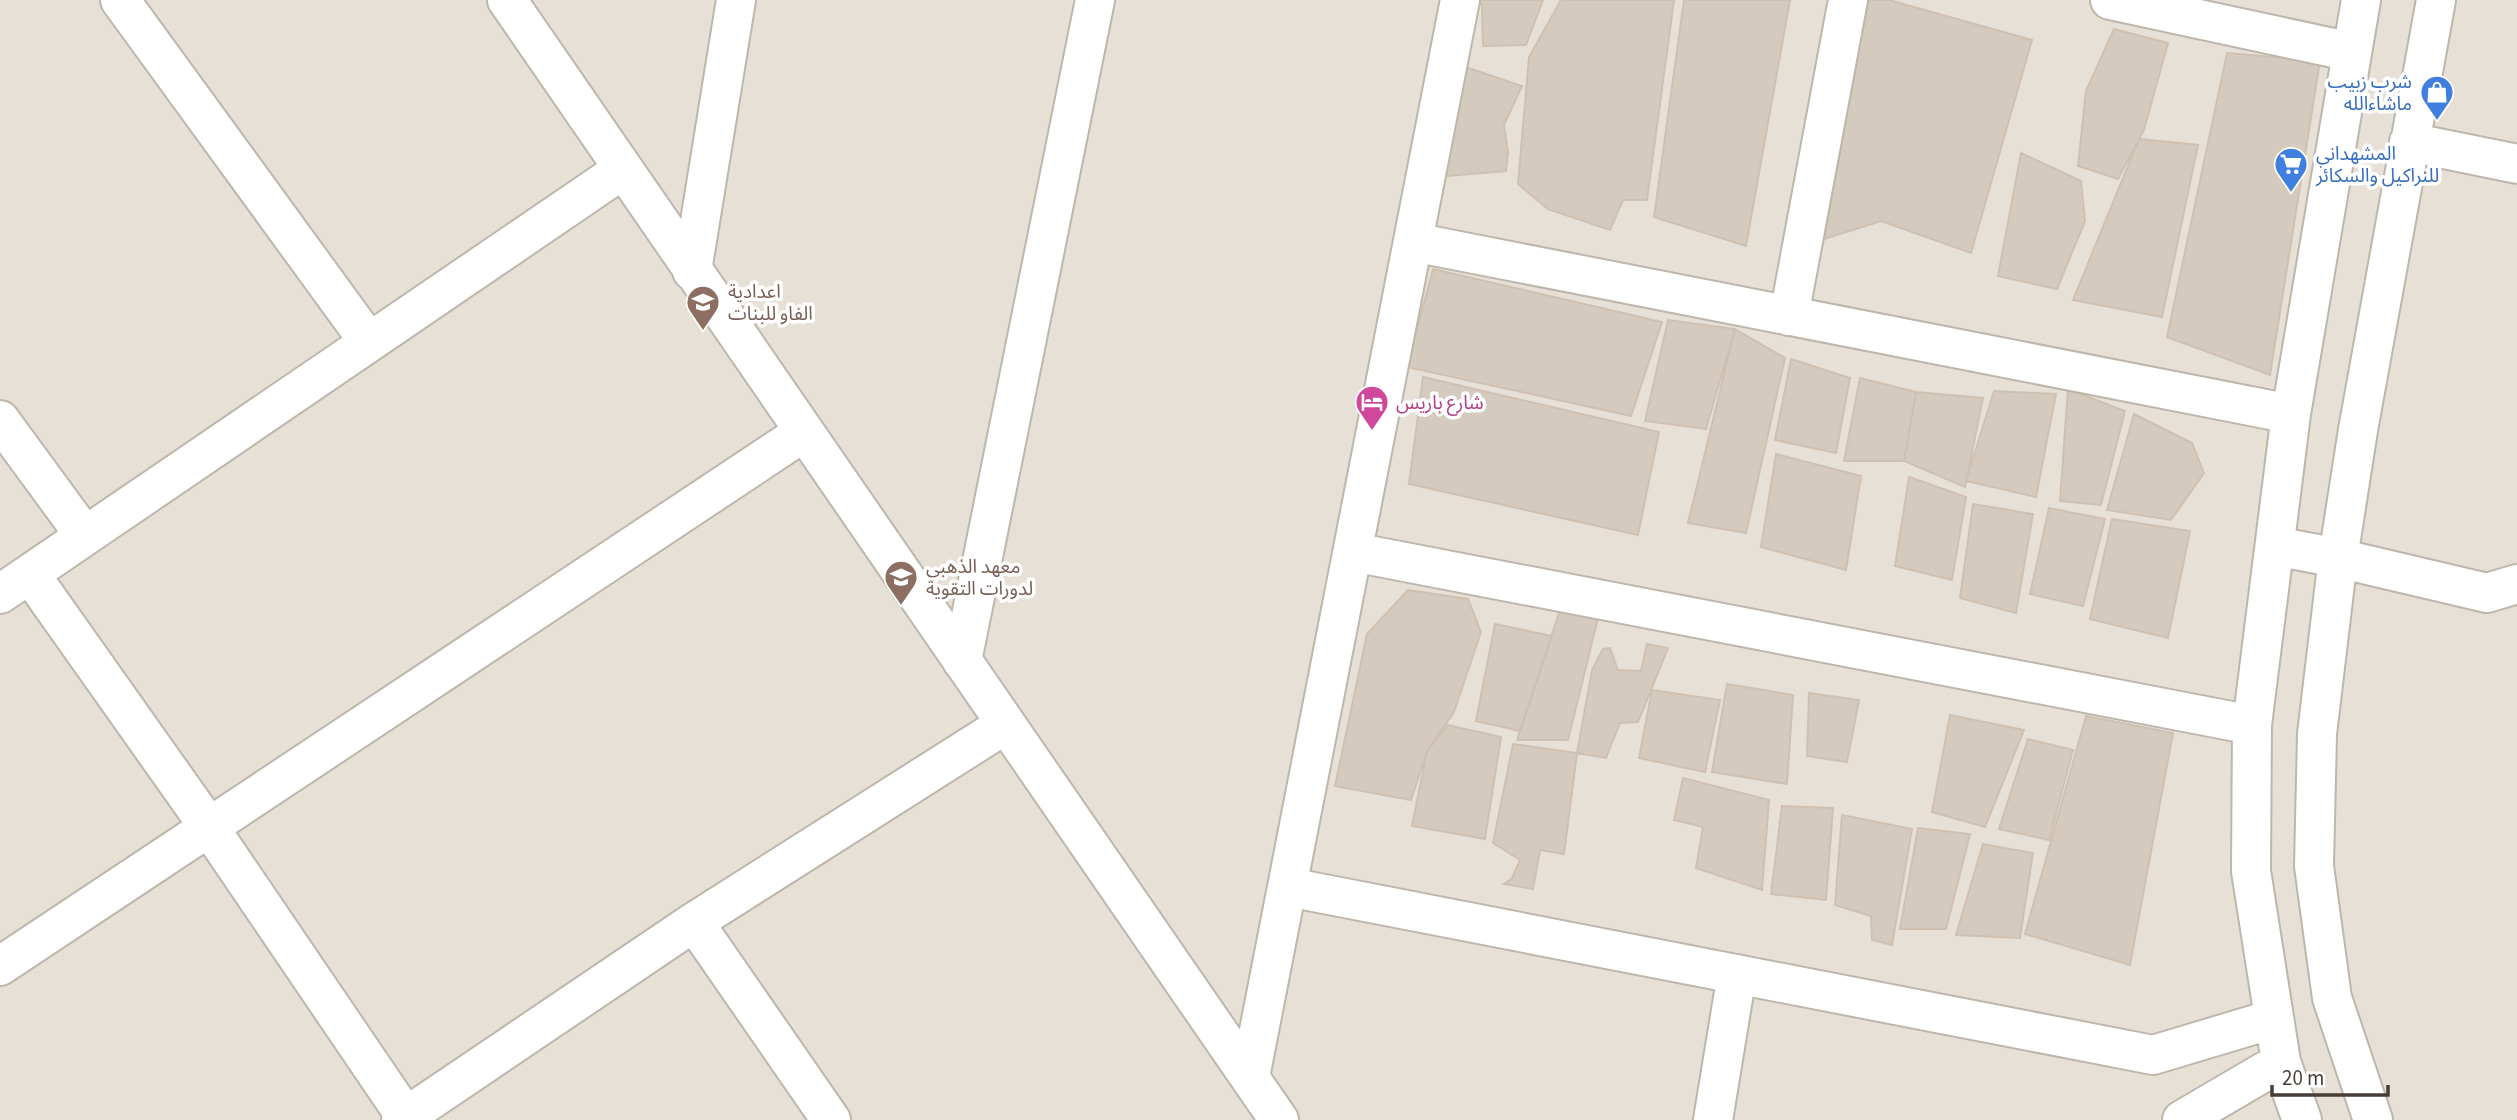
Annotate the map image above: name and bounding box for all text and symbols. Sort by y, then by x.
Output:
place label: شرب زبيب ماشاءالله [2328,69,2412,118]
shop icon: شرب زبيب ماشاءالله [2418,73,2456,122]
place label: المشهداني للنراكيل والسكائر [2315,141,2439,190]
supermarket icon: المشهداني للنراكيل والسكائر [2272,145,2310,194]
place label: اعدادية الفاو للبنات [728,279,813,328]
school or university icon: اعدادية الفاو للبنات [684,283,722,332]
hotel icon: شارع باريس [1353,383,1391,432]
place label: شارع باريس [1396,390,1484,417]
place label: معهد الذهبي لدورات التقوية [926,554,1033,603]
school or university icon: معهد الذهبي لدورات التقوية [882,558,920,607]
scale bar [2272,1054,2388,1098]
text: 20 m [2282,1063,2324,1093]

